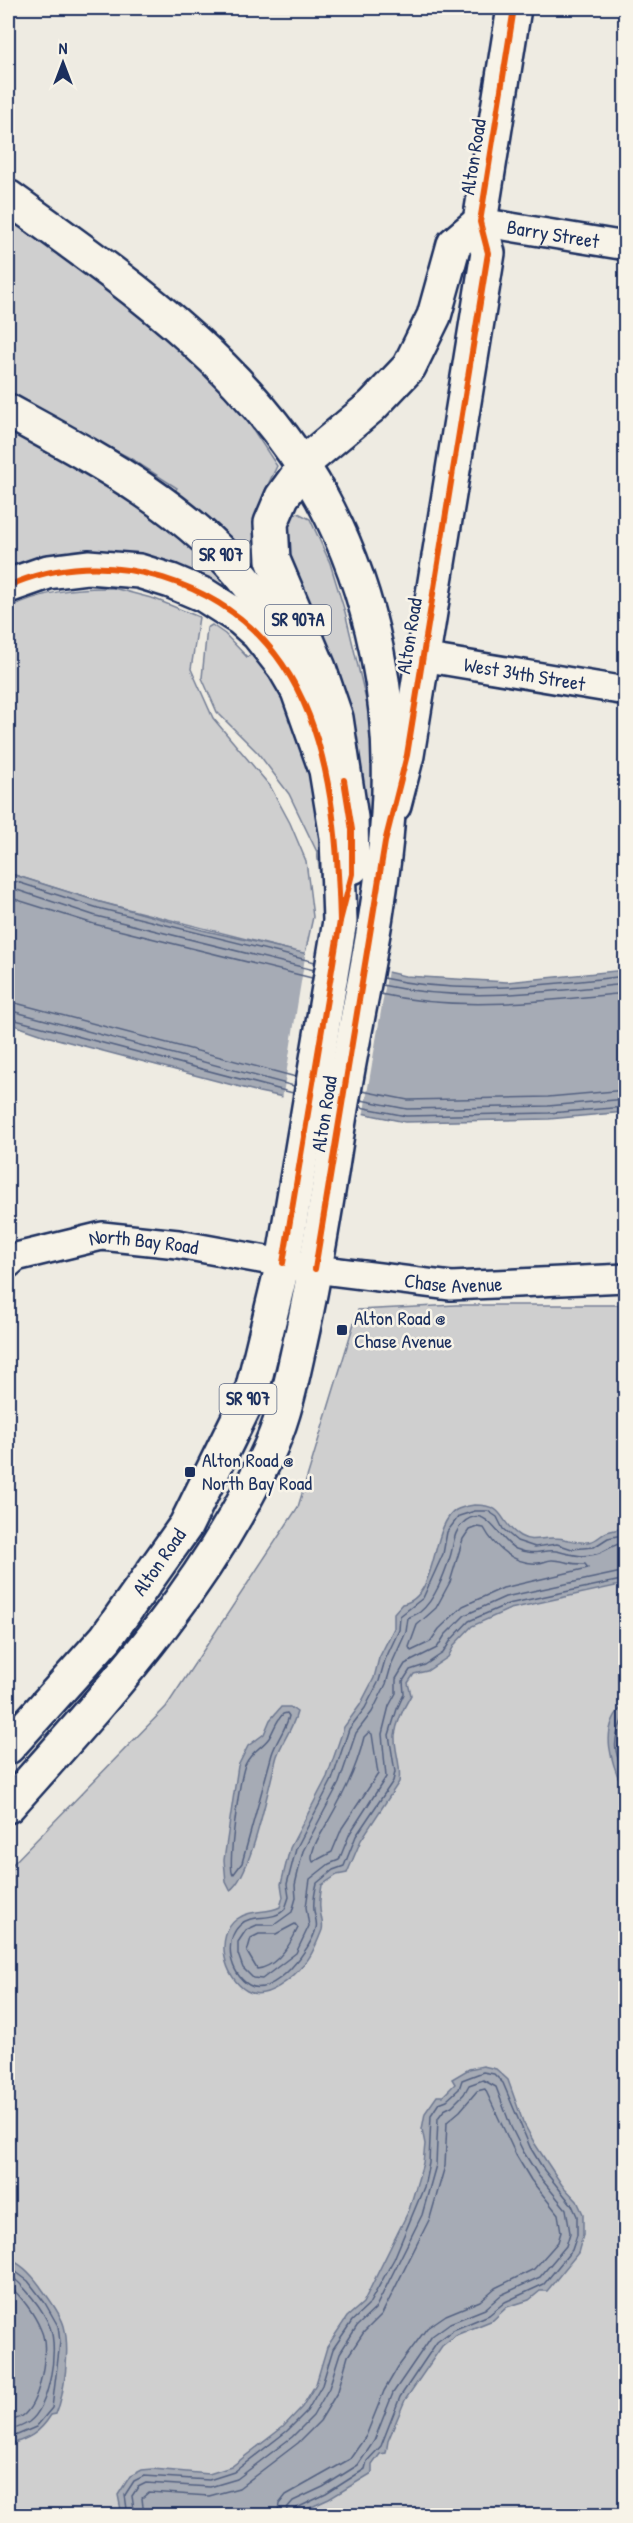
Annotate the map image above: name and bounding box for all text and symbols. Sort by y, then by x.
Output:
north arrow [33,33,93,93]
text: N [59,37,68,59]
street label: Alton Road [453,117,492,197]
street label: Barry Street [505,213,602,255]
road number: SR 907 [192,540,250,570]
street label: Alton Road [389,596,428,676]
road number: SR 907A [265,605,331,635]
street label: West 34th Street [462,650,588,697]
street label: Alton Road [304,1074,343,1154]
street label: North Bay Road [86,1222,201,1261]
street label: Chase Avenue [403,1266,503,1299]
place label: Alton Road @ Chase Avenue [354,1304,452,1354]
marker: Alton Road @ Chase Avenue [335,1323,349,1337]
road number: SR 907 [220,1384,276,1414]
place label: Alton Road @ North Bay Road [202,1446,312,1496]
marker: Alton Road @ North Bay Road [183,1465,197,1479]
street label: Alton Road [126,1523,192,1601]

